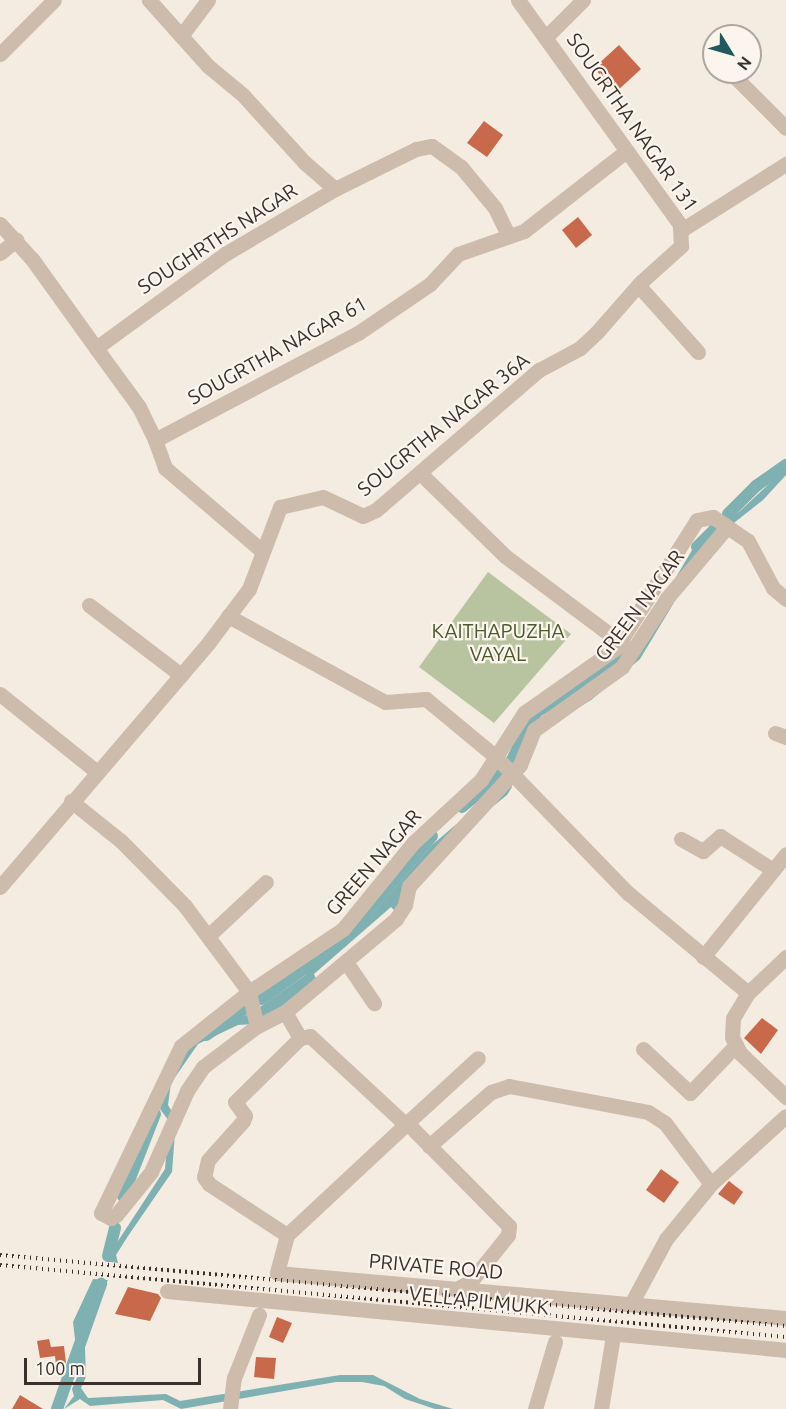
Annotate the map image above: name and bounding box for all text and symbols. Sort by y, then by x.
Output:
north arrow [702,24,762,84]
street label: SOUGRTHA NAGAR 131 [562,28,704,216]
text: N [734,53,756,74]
street label: SOUGHRTHS NAGAR [133,177,301,299]
street label: SOUGRTHA NAGAR 61 [183,291,371,409]
street label: SOUGRTHA NAGAR 36A [352,347,534,501]
street label: GREEN NAGAR [589,545,689,665]
park label: KAITHAPUZHA VAYAL [432,618,564,665]
street label: GREEN NAGAR [320,804,426,920]
street label: PRIVATE ROAD [368,1248,504,1284]
street label: VELLAPILMUKK [408,1281,550,1319]
scale bar [27,1346,204,1384]
text: 100 m [35,1358,85,1378]

